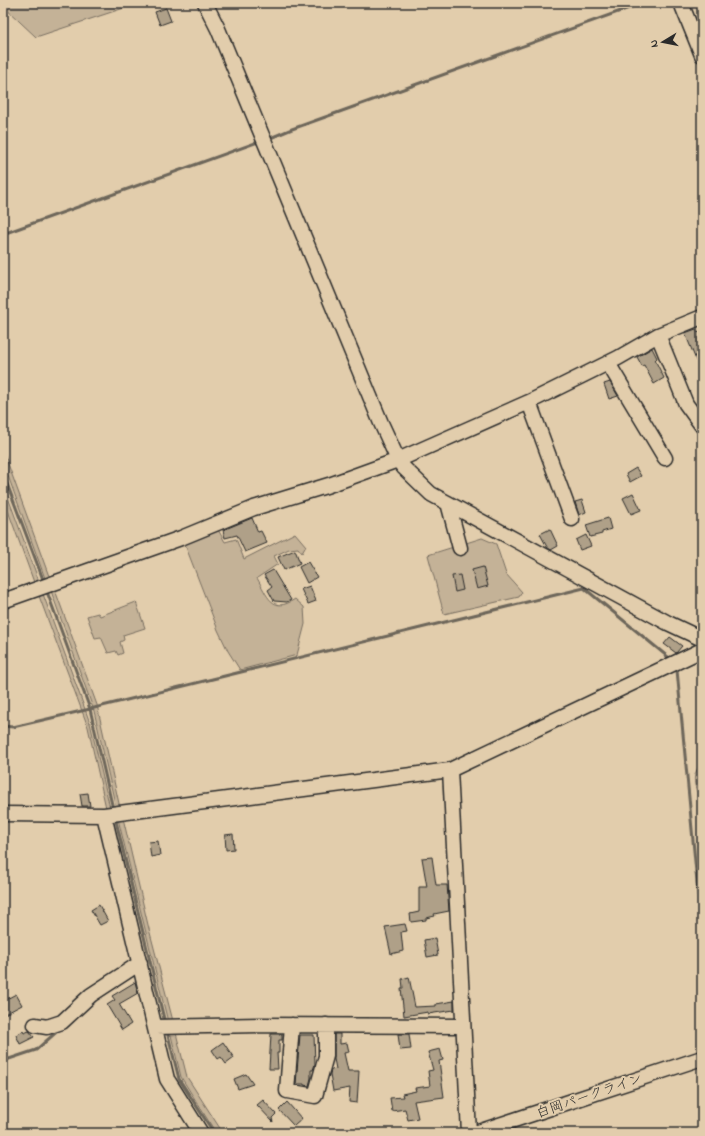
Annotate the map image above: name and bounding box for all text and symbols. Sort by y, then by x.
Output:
north arrow [643,22,683,62]
text: N [646,39,663,49]
street label: 白岡パークライン [533,1068,646,1124]

